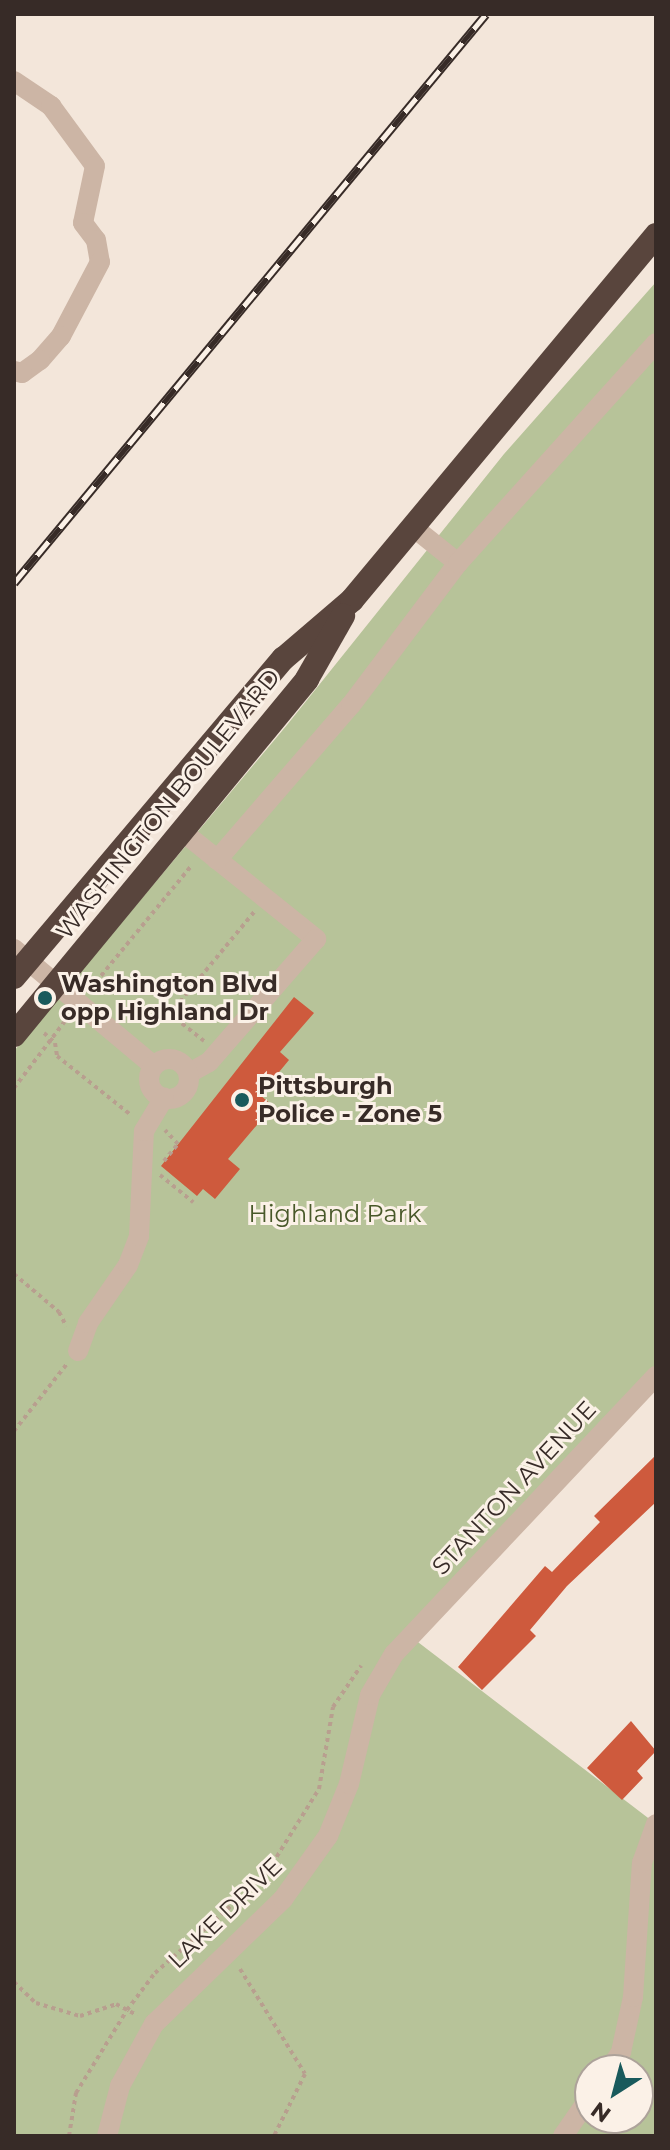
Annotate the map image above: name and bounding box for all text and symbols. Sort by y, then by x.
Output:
street label: WASHINGTON BOULEVARD [50,663,286,945]
place label: Washington Blvd opp Highland Dr [61,970,278,1026]
marker: Washington Blvd opp Highland Dr [36,989,54,1007]
place label: Pittsburgh Police - Zone 5 [258,1072,442,1128]
marker: Pittsburgh Police - Zone 5 [233,1091,251,1109]
park label: Highland Park [249,1200,421,1228]
street label: STANTON AVENUE [426,1395,602,1581]
street label: LAKE DRIVE [162,1851,288,1975]
north arrow [574,2054,654,2134]
text: N [586,2096,616,2128]

